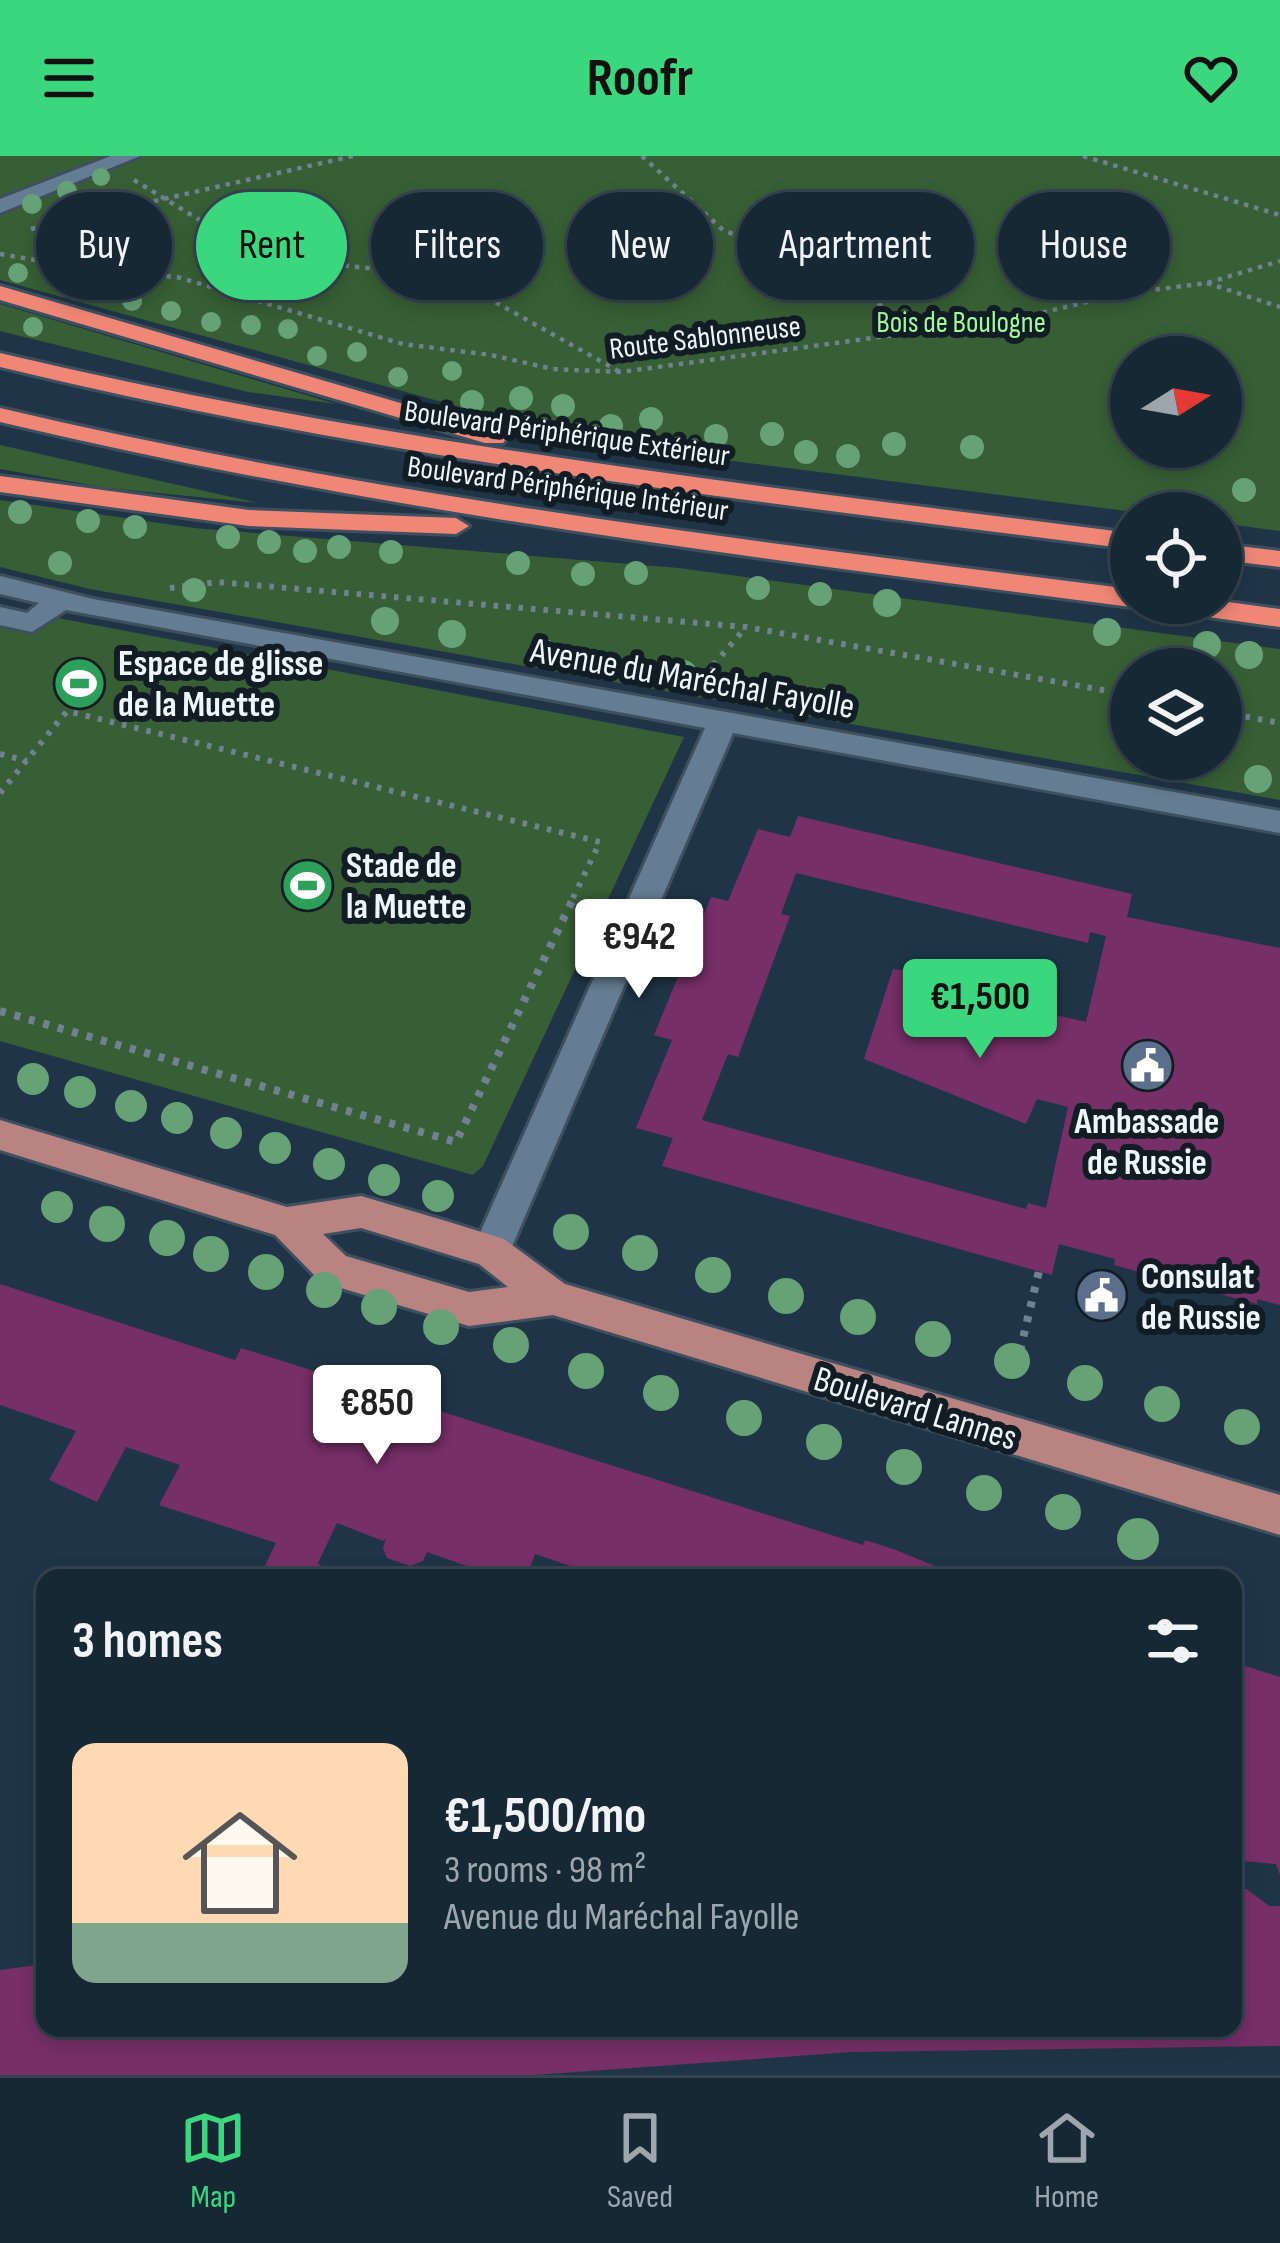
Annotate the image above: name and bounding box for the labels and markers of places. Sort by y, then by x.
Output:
place label: Espace de glisse de la Muette [118,643,323,727]
sports icon: Espace de glisse de la Muette [51,655,107,711]
place label: Stade de la Muette [346,845,466,929]
sports icon: Stade de la Muette [279,857,335,913]
pin: €942 [568,899,710,1001]
pin: €1,500 [882,959,1078,1061]
public building icon: Ambassade de Russie [1119,1037,1175,1093]
place label: Ambassade de Russie [1074,1101,1219,1185]
place label: Consulat de Russie [1141,1256,1261,1340]
public building icon: Consulat de Russie [1074,1268,1130,1324]
pin: €850 [306,1365,448,1467]

